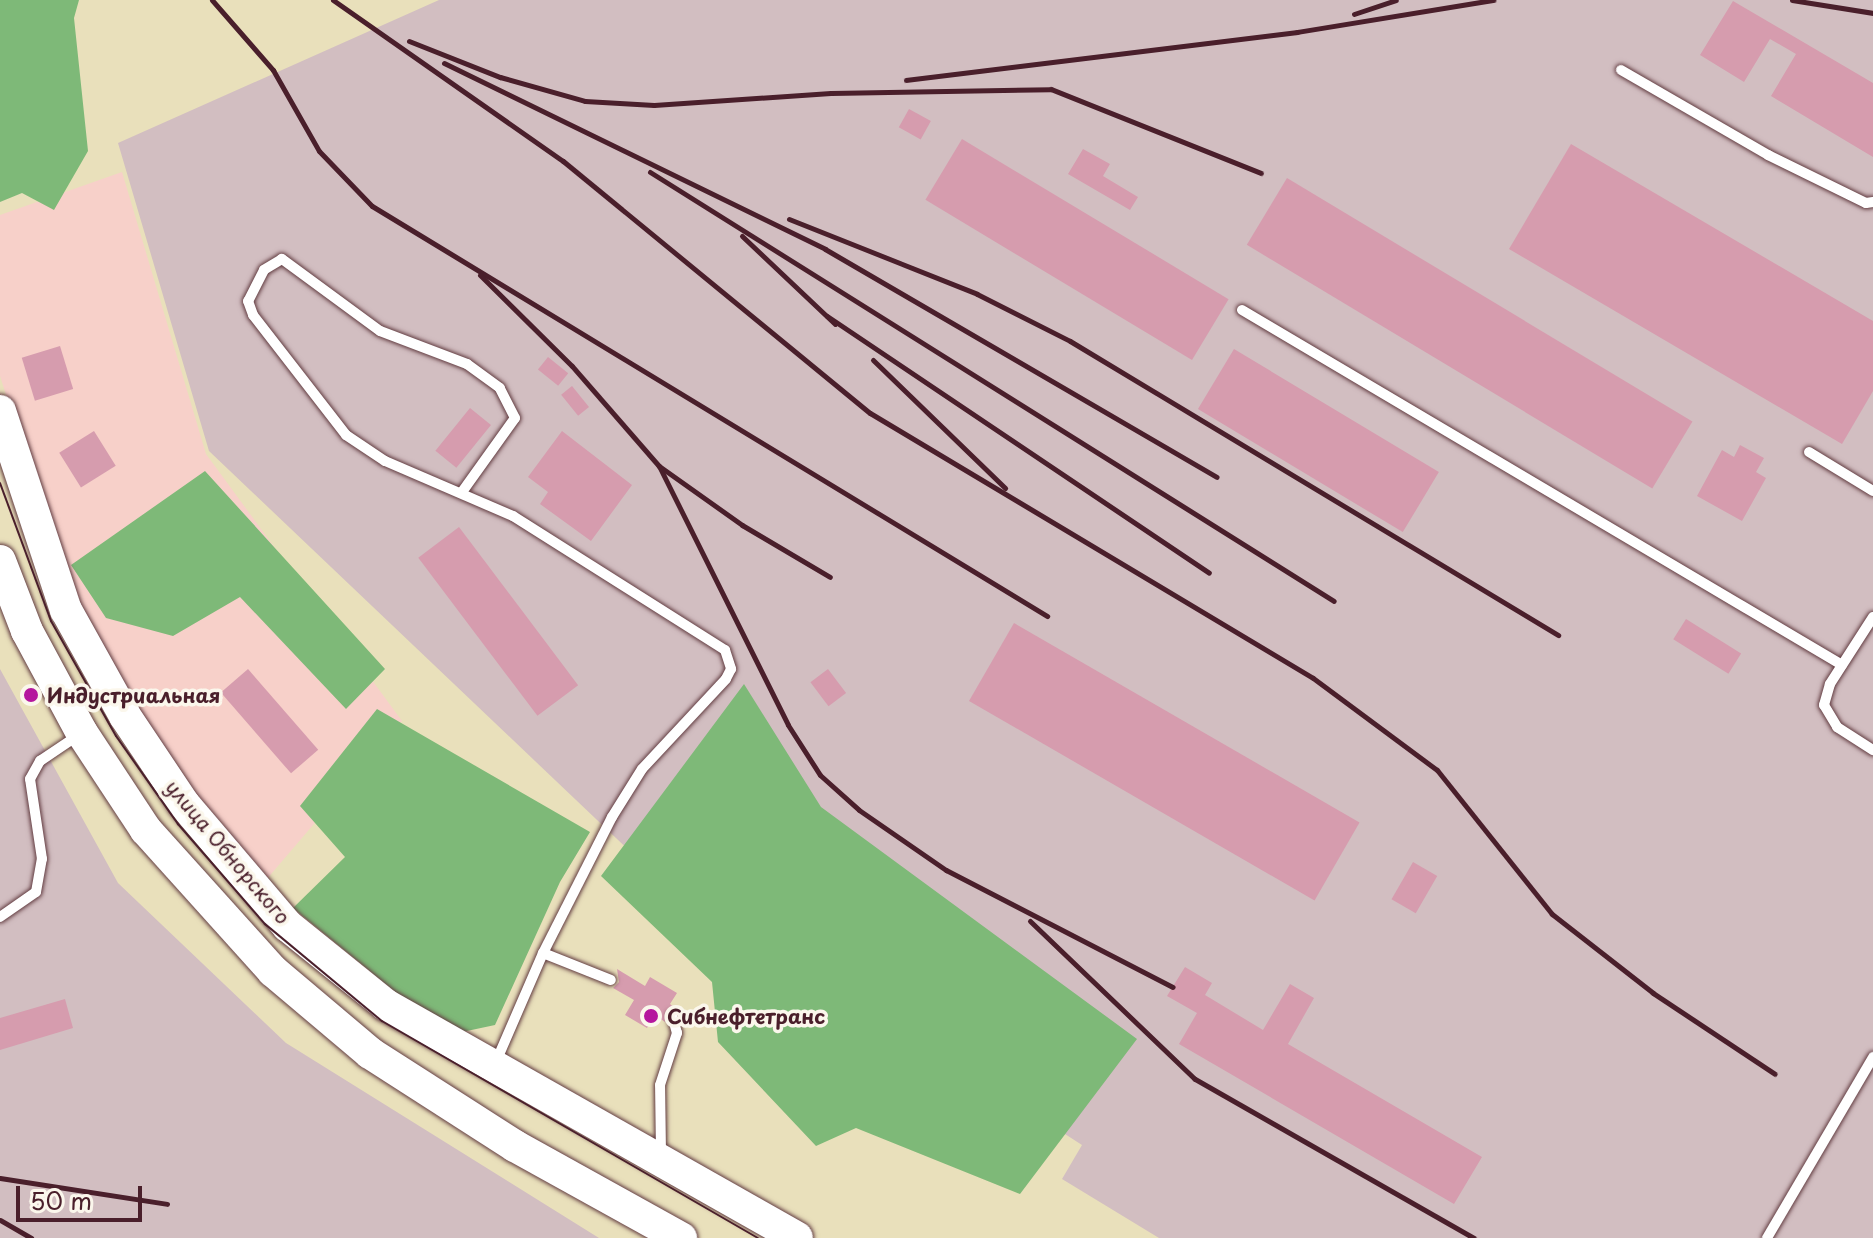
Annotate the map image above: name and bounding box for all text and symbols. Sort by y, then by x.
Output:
place label: Индустриальная [47,683,220,707]
marker: Индустриальная [22,686,40,704]
street label: улица Обнорского [160,775,296,929]
place label: Сибнефтетранс [667,1004,825,1028]
marker: Сибнефтетранс [642,1007,660,1025]
scale bar [20,1170,146,1220]
text: 50 m [30,1182,92,1218]

